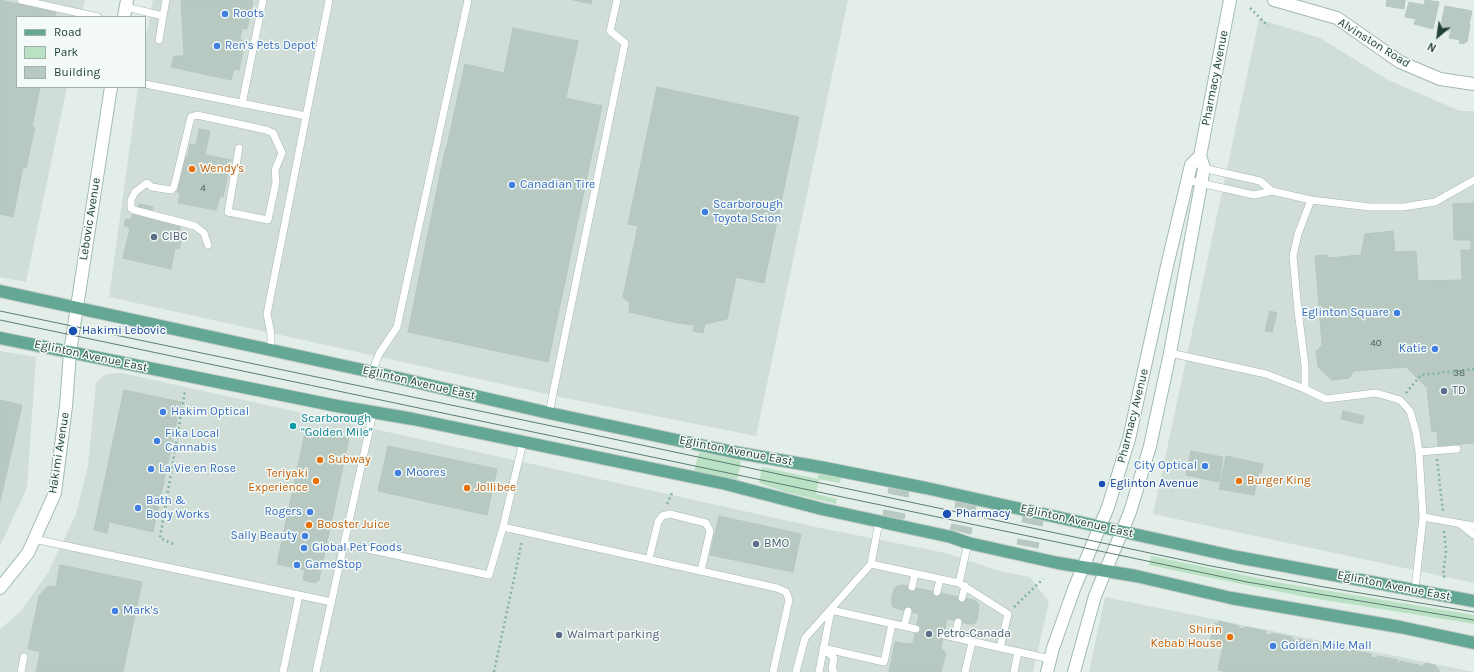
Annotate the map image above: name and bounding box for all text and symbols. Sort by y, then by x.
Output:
place label: Roots [233,7,264,21]
marker: Roots [220,9,230,19]
street label: Alvinston Road [1335,15,1413,71]
legend [16,16,146,88]
north arrow [1418,16,1458,56]
text: Road [54,25,82,39]
street label: Pharmacy Avenue [1199,29,1231,127]
place label: Ren's Pets Depot [225,39,315,53]
text: N [1425,39,1439,55]
marker: Ren's Pets Depot [212,41,222,51]
text: Park [54,45,78,59]
text: Building [54,65,100,79]
place label: Wendy's [200,162,244,176]
marker: Wendy's [187,164,197,174]
street label: Lebovic Avenue [76,177,104,261]
place label: Canadian Tire [520,178,595,192]
marker: Canadian Tire [507,180,517,190]
house number: 4 [200,182,206,194]
place label: Scarborough Toyota Scion [713,198,783,226]
marker: Scarborough Toyota Scion [700,207,710,217]
place label: CIBC [162,230,188,244]
marker: CIBC [149,232,159,242]
place label: Eglinton Square [1302,306,1389,320]
marker: Eglinton Square [1392,308,1402,318]
place label: Hakimi Lebovic [82,324,166,338]
marker: Hakimi Lebovic [67,325,79,337]
street label: Eglinton Avenue East [33,337,149,375]
house number: 40 [1370,337,1382,349]
place label: Katie [1399,342,1427,356]
marker: Katie [1430,344,1440,354]
street label: Eglinton Avenue East [361,363,477,403]
street label: Pharmacy Avenue [1114,367,1152,465]
house number: 38 [1453,367,1465,379]
place label: TD [1452,384,1466,398]
marker: TD [1439,386,1449,396]
place label: Hakim Optical [171,405,249,419]
marker: Hakim Optical [158,407,168,417]
street label: Hakimi Avenue [45,411,73,495]
place label: Scarborough "Golden Mile" [301,412,373,440]
marker: Scarborough "Golden Mile" [288,421,298,431]
place label: Fika Local Cannabis [165,427,219,455]
street label: Eglinton Avenue East [678,433,794,469]
marker: Fika Local Cannabis [152,436,162,446]
place label: Subway [328,453,371,467]
marker: Subway [315,455,325,465]
place label: City Optical [1134,459,1197,473]
marker: City Optical [1200,461,1210,471]
place label: La Vie en Rose [159,462,236,476]
marker: La Vie en Rose [146,464,156,474]
place label: Moores [406,466,446,480]
place label: Teriyaki Experience [248,467,308,495]
marker: Moores [393,468,403,478]
place label: Burger King [1247,474,1311,488]
marker: Teriyaki Experience [311,476,321,486]
marker: Burger King [1234,476,1244,486]
place label: Eglinton Avenue [1110,477,1198,491]
marker: Eglinton Avenue [1097,479,1107,489]
place label: Jollibee [475,481,516,495]
marker: Jollibee [462,483,472,493]
place label: Bath & Body Works [146,494,210,522]
street label: Eglinton Avenue East [1019,501,1135,541]
marker: Bath & Body Works [133,503,143,513]
place label: Rogers [265,505,302,519]
marker: Rogers [305,507,315,517]
place label: Pharmacy [956,507,1010,521]
marker: Pharmacy [941,508,953,520]
place label: Booster Juice [317,518,390,532]
marker: Booster Juice [304,520,314,530]
place label: Sally Beauty [230,529,297,543]
marker: Sally Beauty [300,531,310,541]
place label: BMO [764,537,789,551]
marker: BMO [751,539,761,549]
place label: Global Pet Foods [312,541,402,555]
marker: Global Pet Foods [299,543,309,553]
place label: GameStop [305,558,362,572]
marker: GameStop [292,560,302,570]
street label: Eglinton Avenue East [1336,568,1452,604]
place label: Mark's [123,604,159,618]
marker: Mark's [110,606,120,616]
place label: Shirin Kebab House [1151,623,1222,651]
place label: Petro-Canada [937,627,1011,641]
place label: Walmart parking [567,628,659,642]
marker: Petro-Canada [924,629,934,639]
marker: Walmart parking [554,630,564,640]
marker: Shirin Kebab House [1225,632,1235,642]
place label: Golden Mile Mall [1281,639,1372,653]
marker: Golden Mile Mall [1268,641,1278,651]

